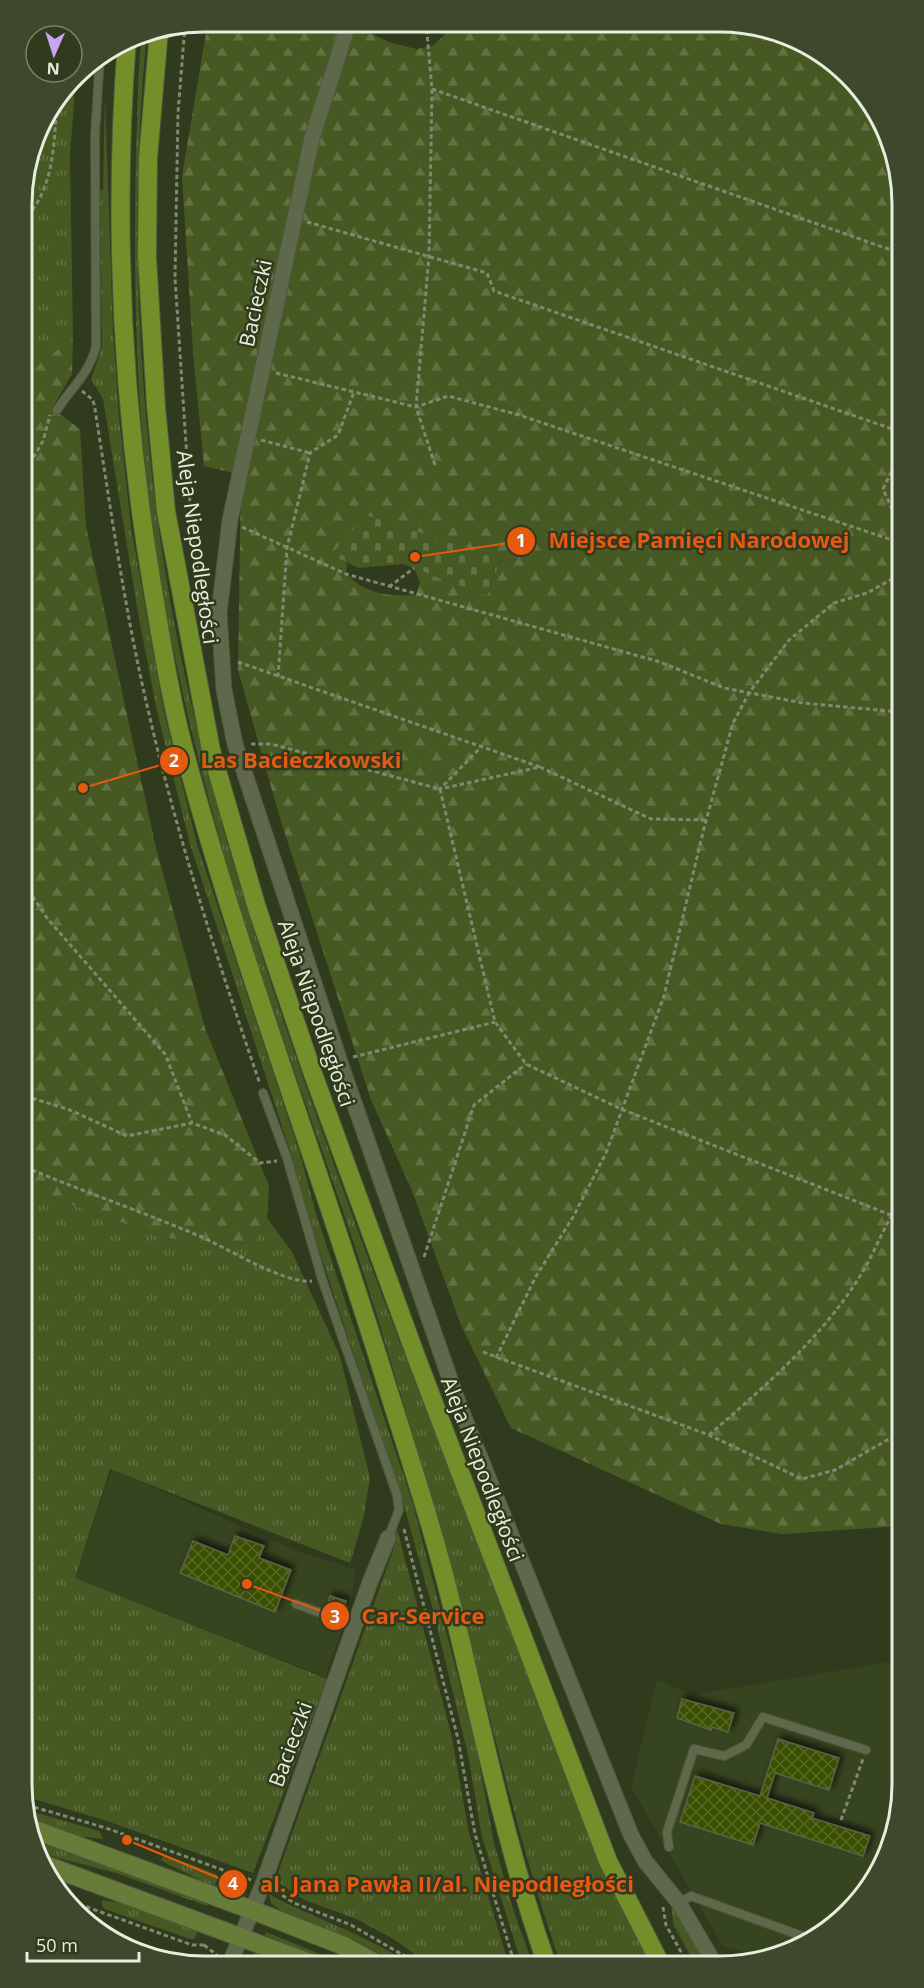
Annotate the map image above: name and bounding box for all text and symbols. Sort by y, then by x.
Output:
north arrow [24,24,84,84]
text: N [46,58,60,80]
street label: Bacieczki [232,257,278,349]
street label: Aleja Niepodległości [171,448,225,646]
callout: Miejsce Pamięci Narodowej [506,521,861,561]
text: Miejsce Pamięci Narodowej [548,524,850,554]
text: 1 [516,528,526,552]
callout: Las Bacieczkowski [159,741,413,781]
text: Las Bacieczkowski [201,744,401,774]
text: 2 [169,748,179,772]
street label: Aleja Niepodległości [272,916,362,1110]
street label: Aleja Niepodległości [435,1373,531,1565]
callout: Car-Service [320,1596,497,1636]
text: Car-Service [361,1600,485,1630]
text: 3 [330,1604,340,1628]
street label: Bacieczki [262,1698,318,1790]
callout: al. Jana Pawła II/al. Niepodległości [218,1864,646,1904]
text: al. Jana Pawła II/al. Niepodległości [260,1868,634,1898]
text: 4 [228,1871,238,1895]
scale bar [27,1925,140,1963]
text: 50 m [36,1933,78,1957]

